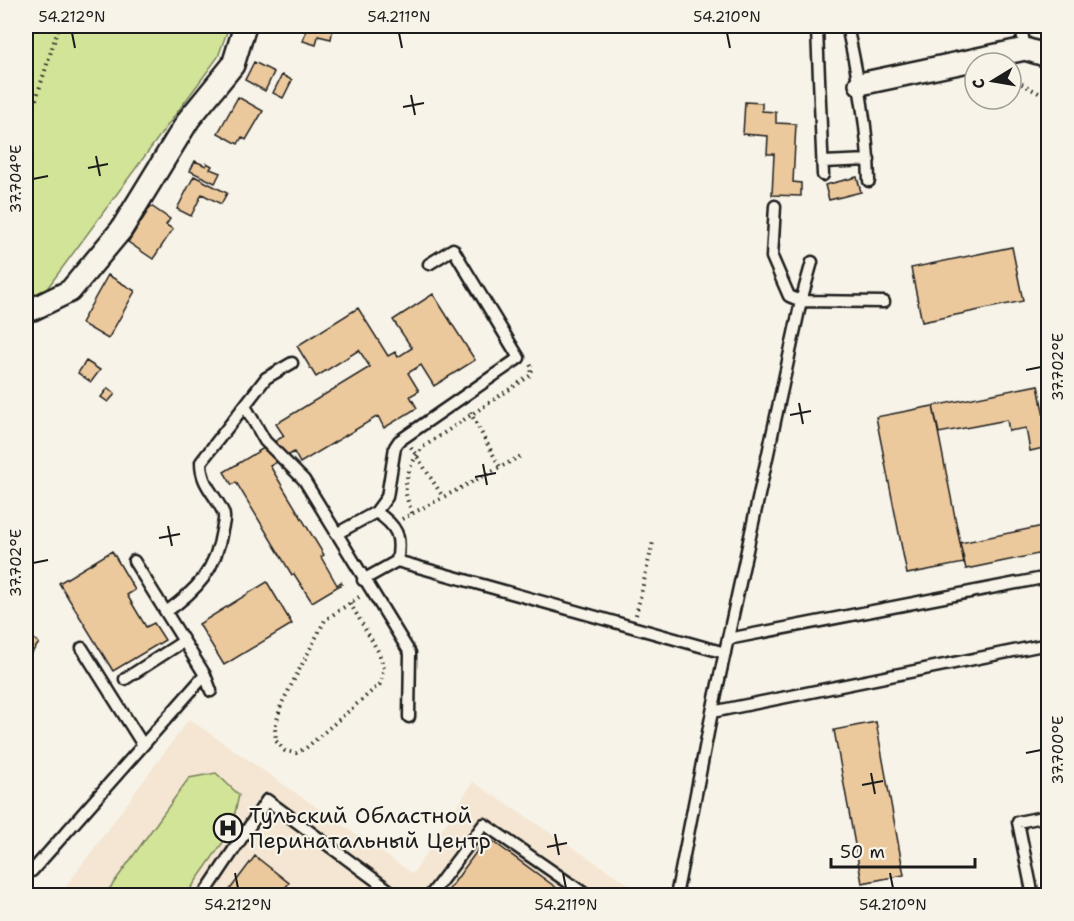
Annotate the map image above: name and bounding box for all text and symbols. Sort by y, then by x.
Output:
text: 54.212°N [38,7,106,27]
text: 54.211°N [367,7,431,27]
text: 54.210°N [693,7,761,27]
north arrow [963,51,1023,111]
text: С [967,77,990,91]
text: 37.704°E [6,145,26,213]
text: 37.702°E [1048,333,1068,401]
text: 37.702°E [6,529,26,597]
text: 37.700°E [1048,716,1068,784]
place label: Тульский Областной Перинатальный Центр [249,801,491,855]
hospital icon: Тульский Областной Перинатальный Центр [212,812,244,844]
scale bar [831,831,975,869]
text: 50 m [840,840,885,864]
text: 54.212°N [204,895,272,915]
text: 54.211°N [534,895,598,915]
text: 54.210°N [859,895,927,915]

